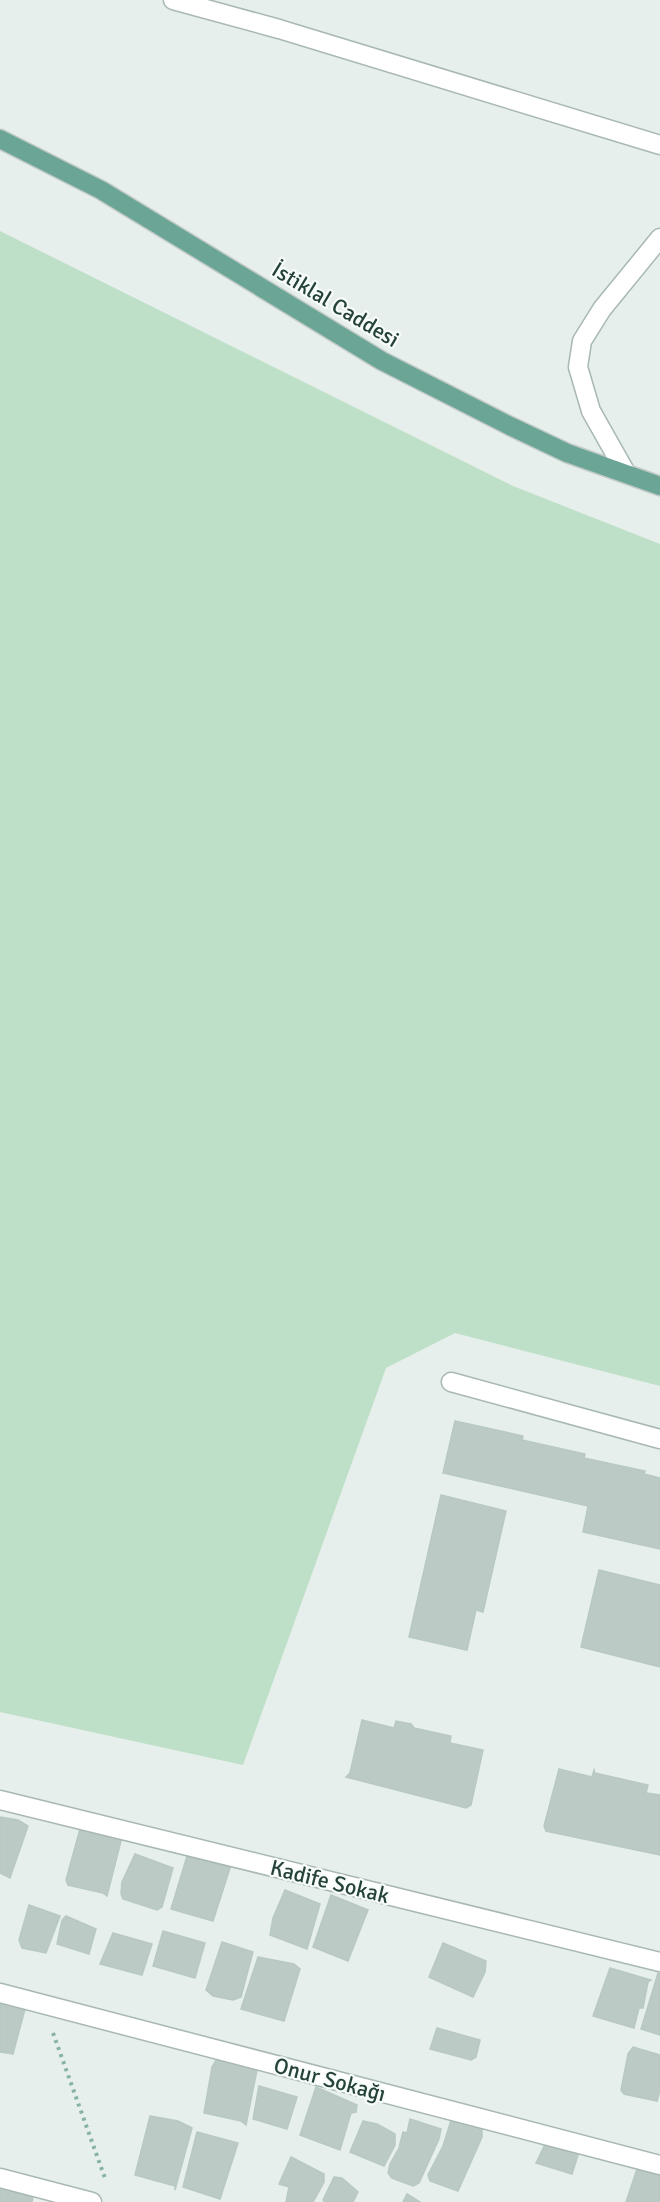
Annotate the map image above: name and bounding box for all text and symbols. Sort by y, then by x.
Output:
street label: İstiklal Caddesi [267,256,404,353]
street label: Kadife Sokak [268,1854,392,1909]
street label: Onur Sokağı [271,2052,389,2107]

